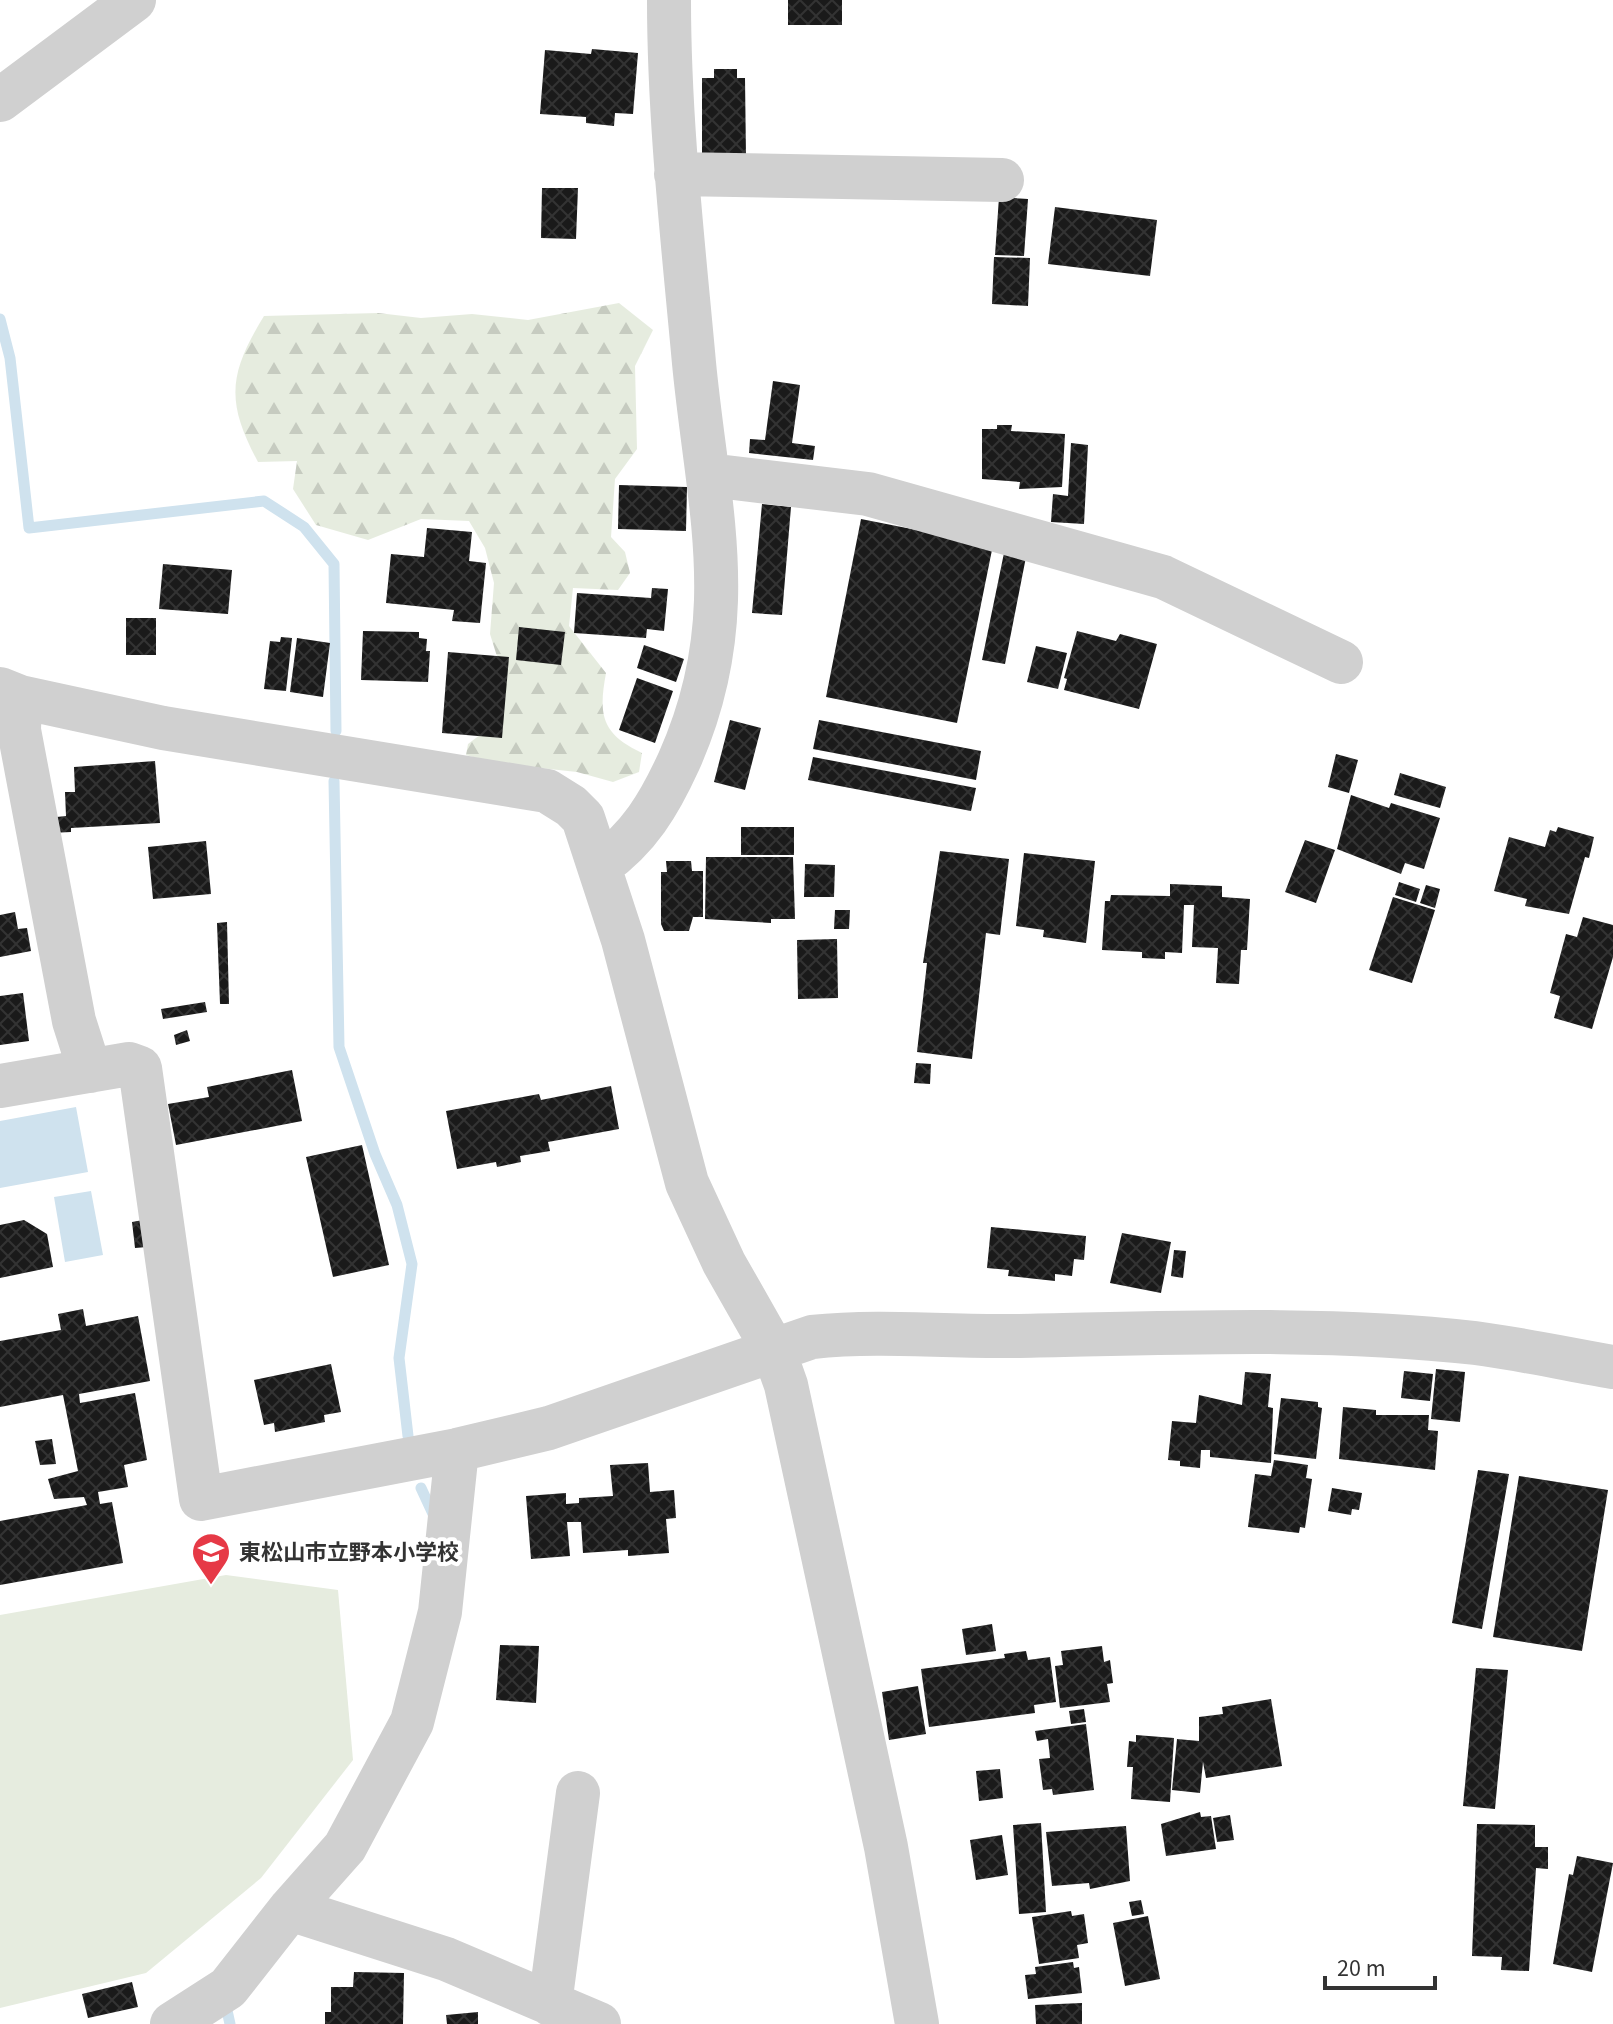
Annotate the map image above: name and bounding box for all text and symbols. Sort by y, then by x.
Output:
school or university icon: 東松山市立野本小学校 [190,1531,232,1586]
place label: 東松山市立野本小学校 [239,1537,459,1569]
scale bar [1325,1940,1435,1990]
text: 20 m [1337,1951,1386,1986]

